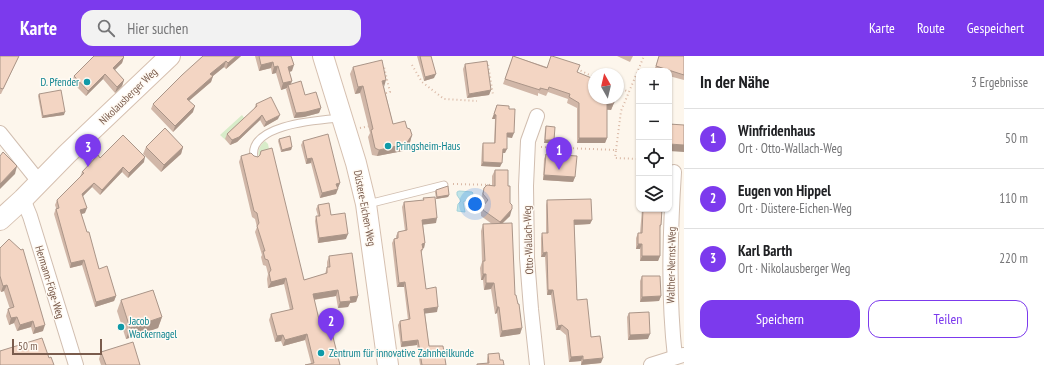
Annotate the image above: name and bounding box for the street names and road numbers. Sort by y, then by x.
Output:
street label: Nikolausberger Weg [96,65,160,127]
street label: Düstere-Eichen-Weg [351,169,379,247]
street label: Otto-Wallach-Weg [520,205,536,275]
street label: Walther-Nernst-Weg [663,226,679,303]
street label: Hermann-Föge-Weg [32,244,68,321]

